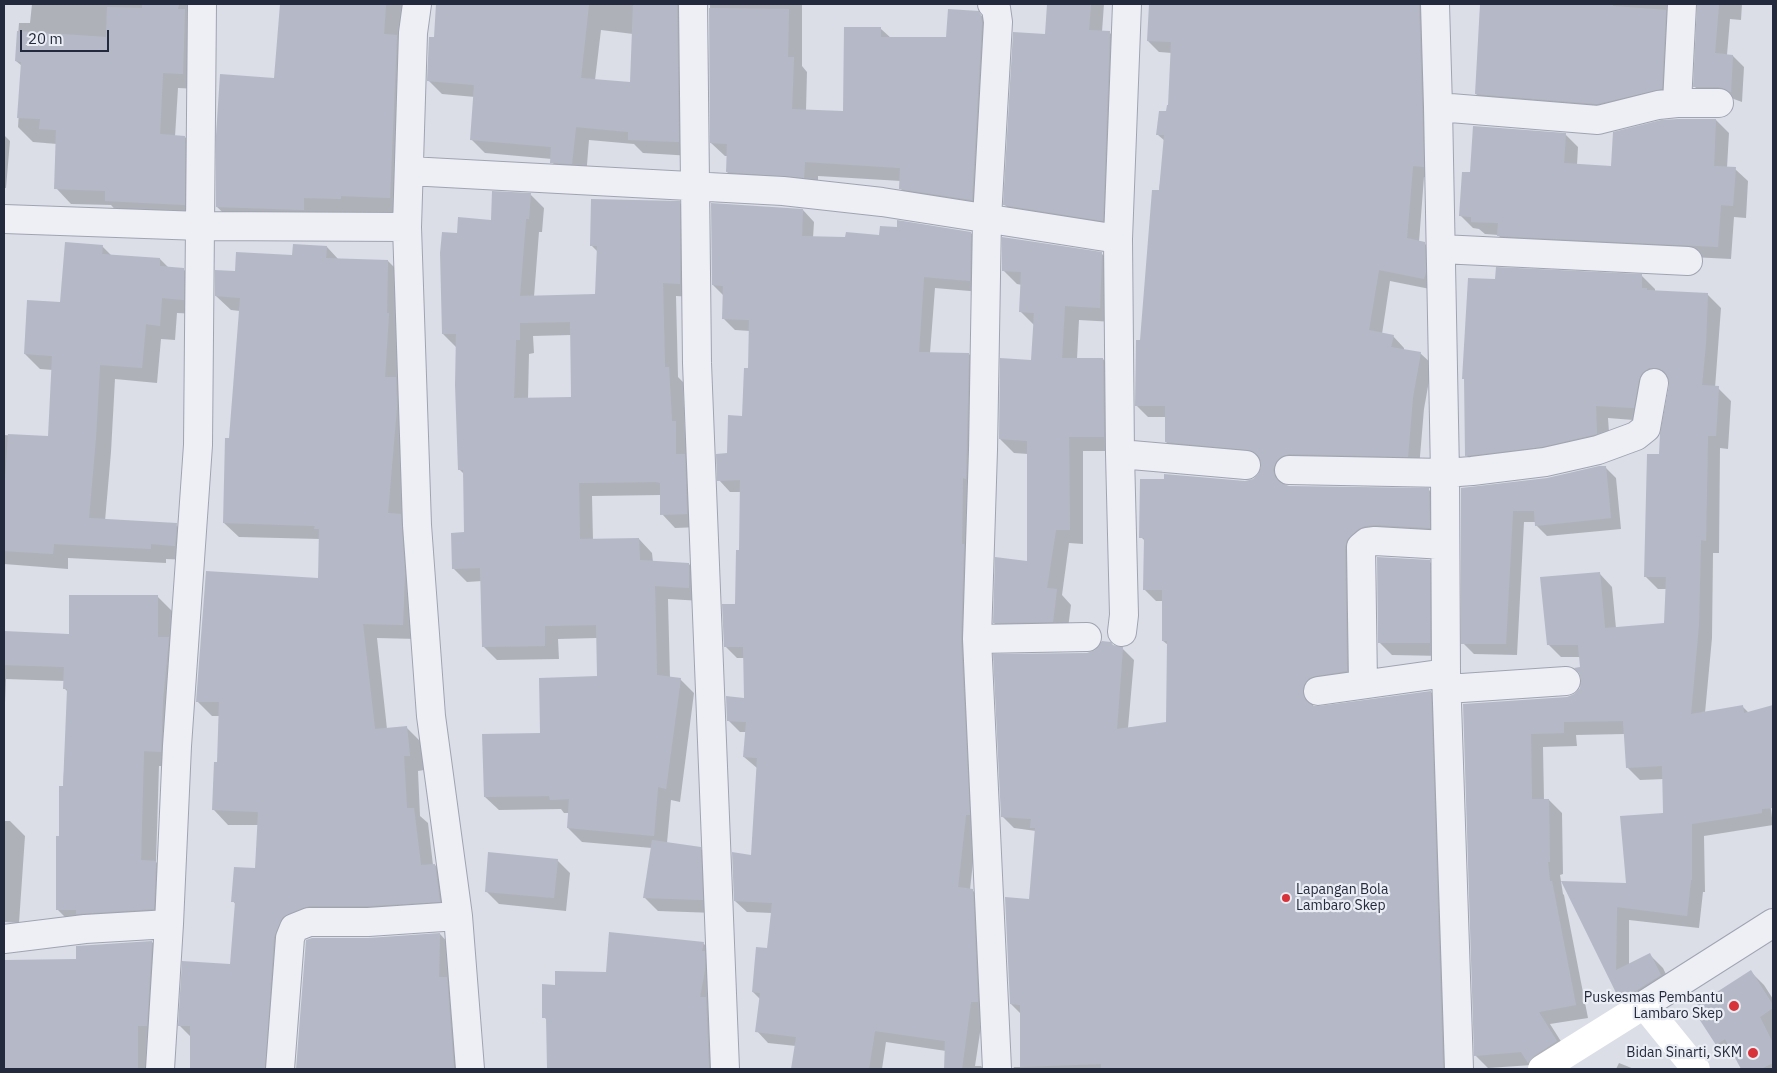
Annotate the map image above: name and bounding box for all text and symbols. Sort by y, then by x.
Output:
scale bar [22,20,111,52]
text: 20 m [28,29,63,48]
place label: Lapangan Bola Lambaro Skep [1296,882,1388,914]
marker: Lapangan Bola Lambaro Skep [1280,892,1292,904]
place label: Puskesmas Pembantu Lambaro Skep [1584,990,1723,1022]
marker: Puskesmas Pembantu Lambaro Skep [1727,999,1741,1013]
place label: Bidan Sinarti, SKM [1626,1045,1742,1061]
marker: Bidan Sinarti, SKM [1746,1046,1760,1060]

